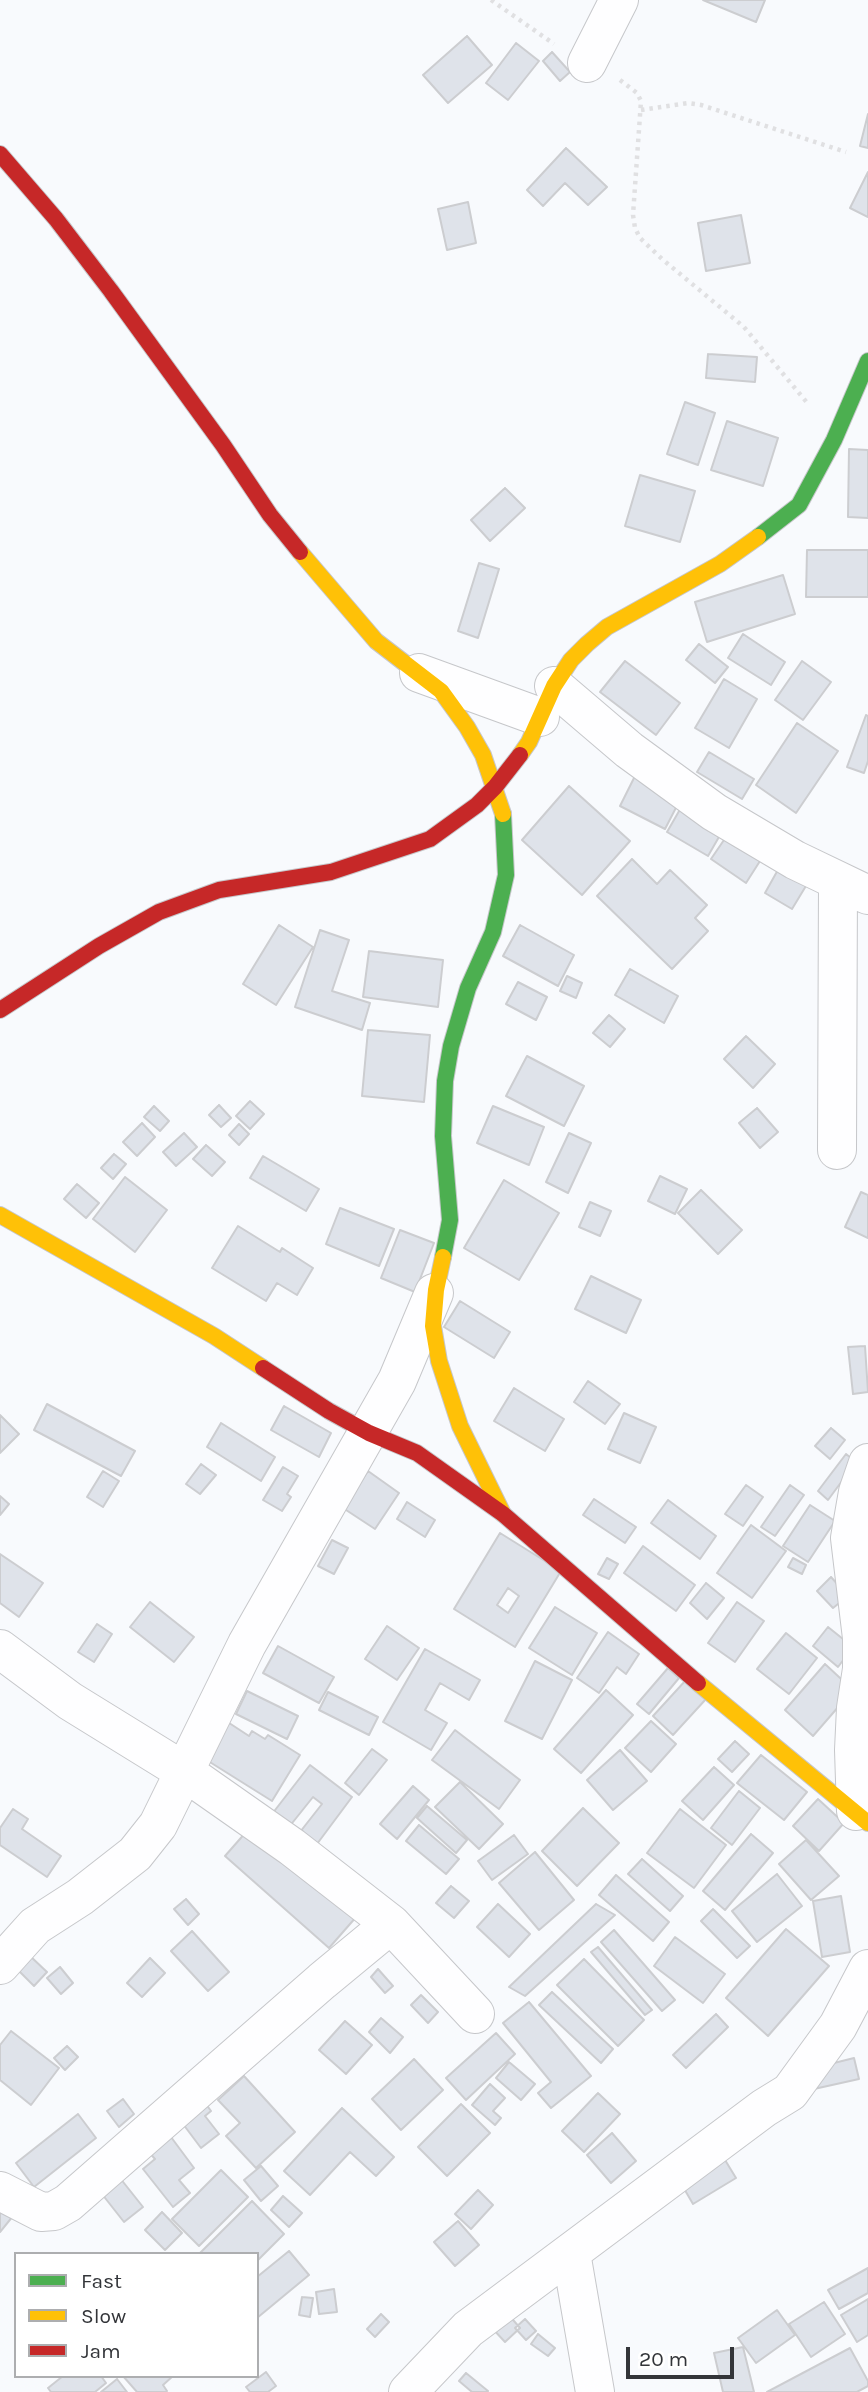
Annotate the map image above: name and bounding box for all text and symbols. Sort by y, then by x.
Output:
legend [14,2252,259,2378]
text: Fast [81,2269,122,2293]
text: Slow [81,2304,126,2328]
scale bar [630,2332,738,2376]
text: Jam [81,2339,121,2363]
text: 20 m [639,2347,688,2371]

